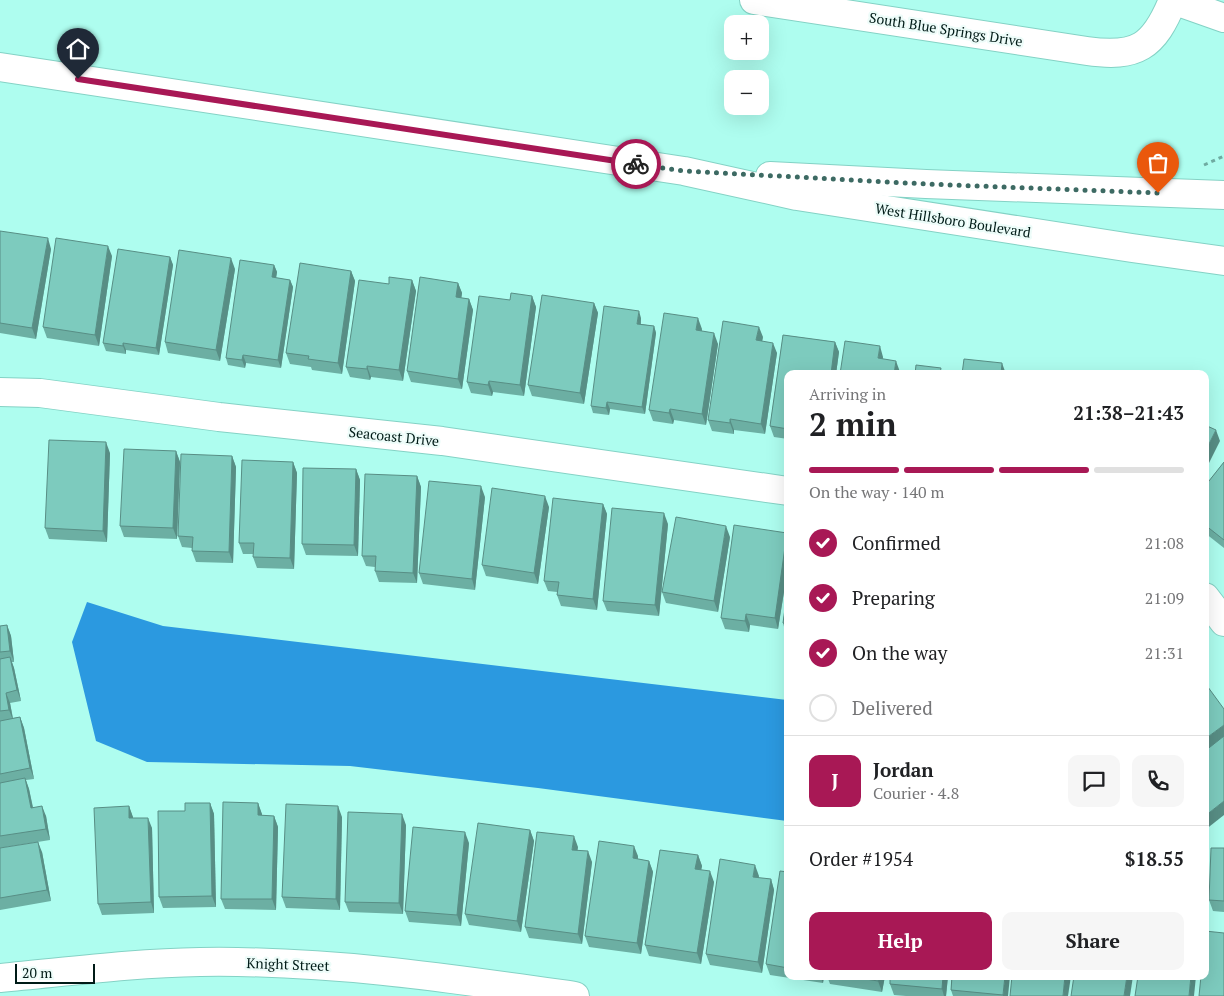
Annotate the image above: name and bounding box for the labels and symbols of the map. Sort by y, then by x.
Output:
street label: South Blue Springs Drive [868,7,1024,51]
pin [57,28,99,79]
courier [611,139,661,189]
pin [1137,142,1179,193]
street label: West Hillsboro Boulevard [874,198,1032,242]
street label: Seacoast Drive [348,422,440,450]
street label: Knight Street [246,953,331,975]
scale bar [15,961,95,984]

